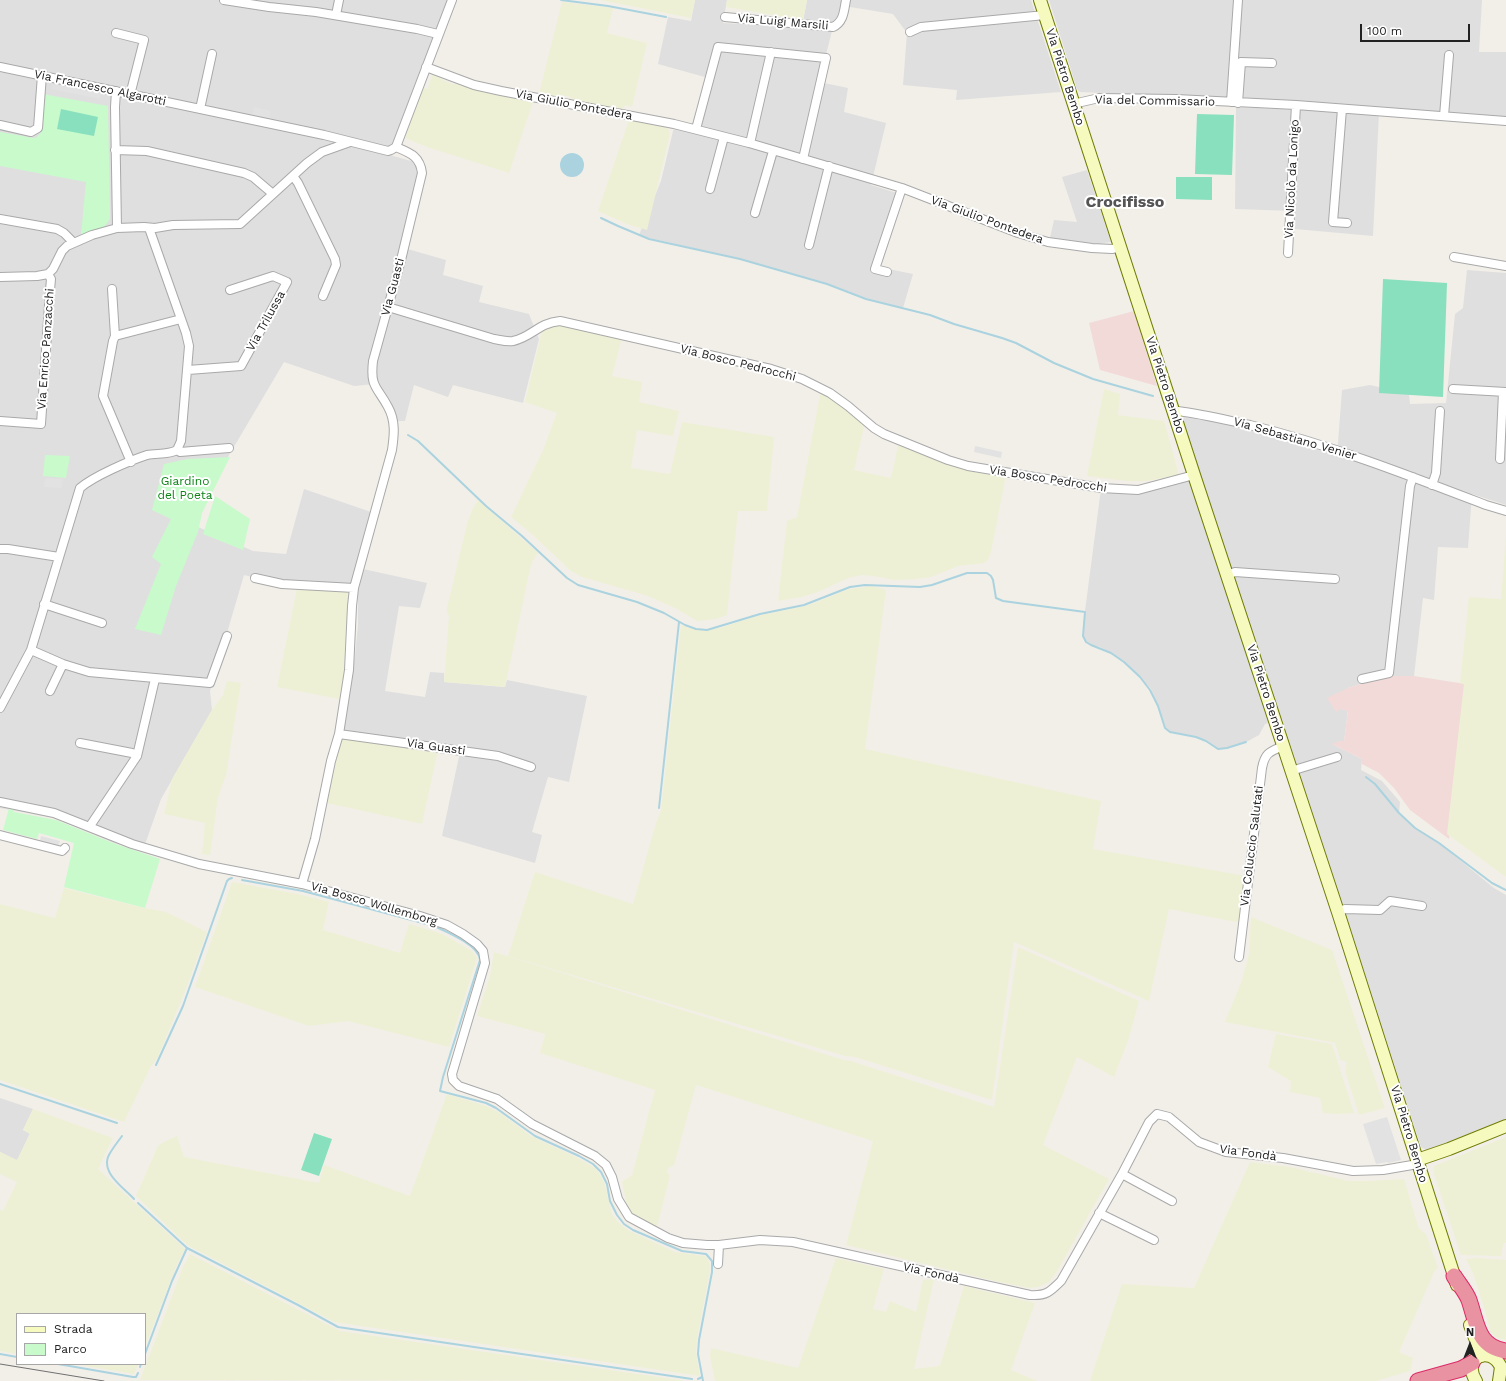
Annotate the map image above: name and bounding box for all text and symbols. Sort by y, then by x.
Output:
street label: Via Luigi Marsili [737,11,829,33]
scale bar [1362,16,1472,42]
text: 100 m [1367,24,1402,38]
street label: Via Pietro Bembo [1043,27,1087,127]
street label: Via Francesco Algarotti [33,67,167,109]
street label: Via Giulio Pontedera [514,87,634,123]
street label: Via del Commissario [1095,93,1215,109]
street label: Via Nicolò da Lonigo [1282,119,1302,239]
district label: Crocifisso [1086,192,1164,212]
street label: Via Giulio Pontedera [929,193,1045,247]
street label: Via Guasti [378,257,408,317]
street label: Via Enrico Panzacchi [35,288,57,410]
street label: Via Trilussa [243,288,289,354]
street label: Via Pietro Bembo [1143,335,1187,435]
street label: Via Bosco Pedrocchi [679,342,797,384]
street label: Via Sebastiano Venier [1232,415,1358,463]
street label: Via Bosco Pedrocchi [988,463,1108,495]
park label: Giardino del Poeta [157,474,213,502]
street label: Via Pietro Bembo [1244,643,1288,743]
street label: Via Guasti [406,736,466,758]
street label: Via Coluccio Salutati [1237,785,1267,907]
street label: Via Bosco Wollemborg [309,879,439,929]
street label: Via Pietro Bembo [1387,1084,1431,1184]
street label: Via Fondà [1219,1142,1277,1164]
street label: Via Fondà [901,1260,961,1286]
legend [16,1313,146,1365]
text: Strada [54,1322,93,1336]
north arrow [1450,1325,1490,1365]
text: N [1466,1326,1474,1339]
text: Parco [54,1342,87,1356]

